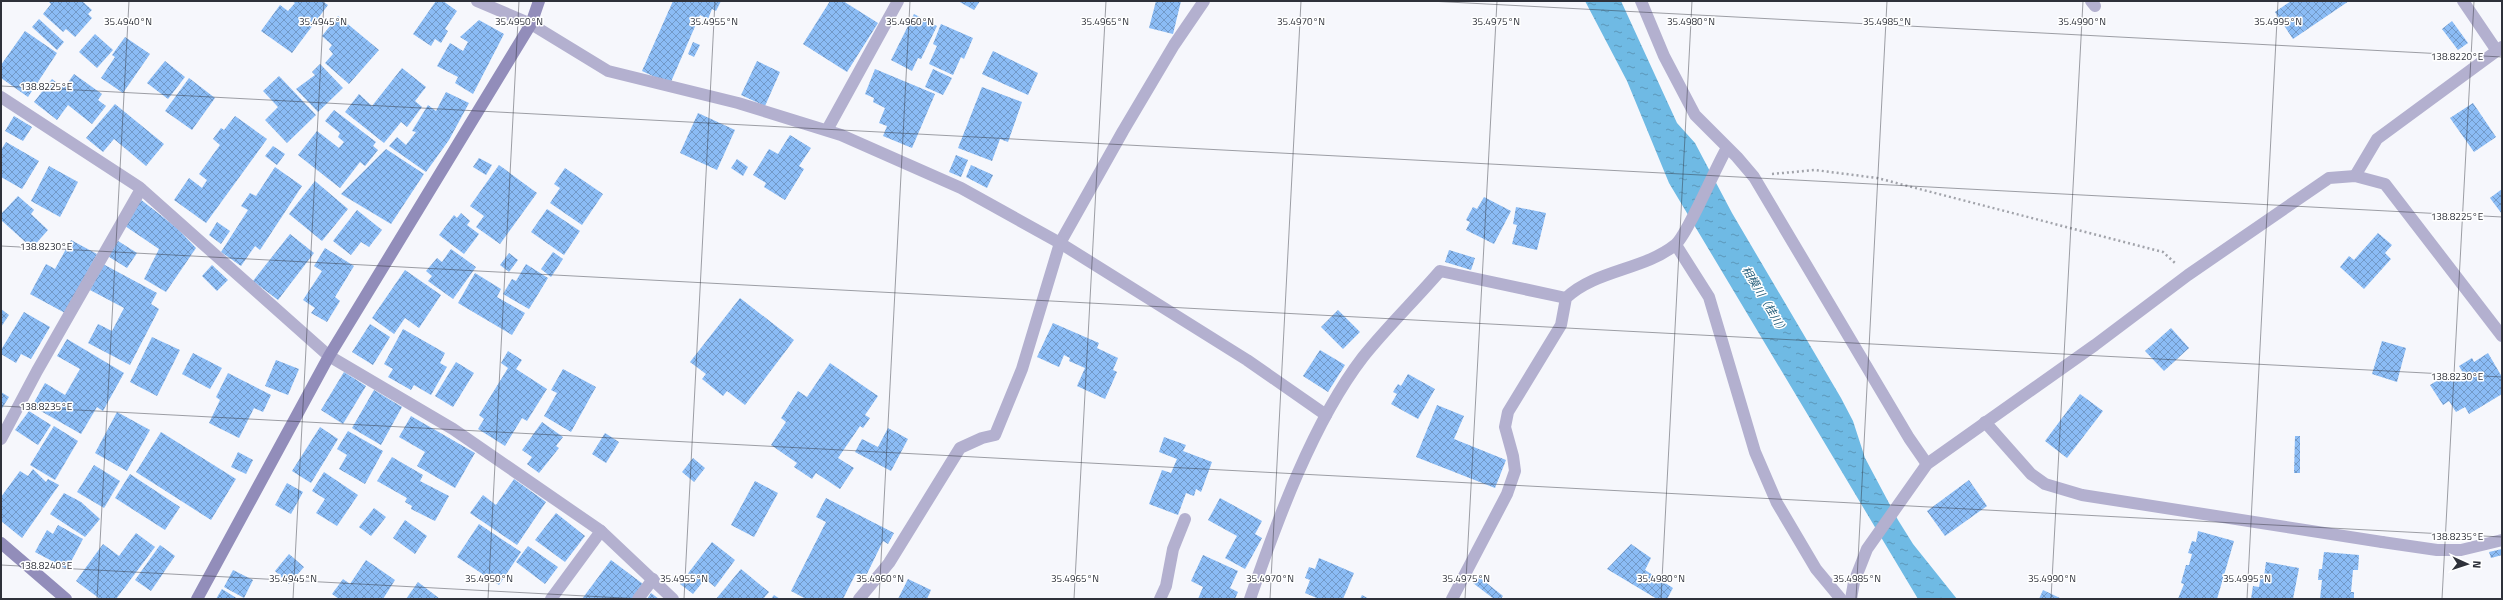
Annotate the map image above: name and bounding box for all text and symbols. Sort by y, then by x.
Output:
text: 35.4940°N [104,14,152,29]
text: 35.4945°N [299,14,347,29]
text: 35.4950°N [495,14,543,29]
text: 35.4955°N [690,14,738,29]
text: 35.4960°N [886,14,934,29]
text: 35.4965°N [1081,14,1129,29]
text: 35.4970°N [1277,14,1325,29]
text: 35.4975°N [1472,14,1520,29]
text: 35.4980°N [1667,14,1715,29]
text: 35.4985°N [1863,14,1911,29]
text: 35.4990°N [2058,14,2106,29]
text: 35.4995°N [2254,14,2302,29]
text: 138.8220°E [2431,49,2484,64]
text: 138.8225°E [20,79,73,94]
text: 138.8225°E [2431,209,2484,224]
text: 138.8230°E [20,239,73,254]
water label: 相模川（桂川） [1738,263,1792,337]
text: 138.8230°E [2431,369,2484,384]
text: 138.8235°E [20,399,73,414]
text: 138.8235°E [2431,529,2484,544]
north arrow [2447,544,2487,584]
text: 138.8240°E [20,558,73,573]
text: N [2469,560,2485,569]
text: 35.4945°N [269,571,317,586]
text: 35.4950°N [465,571,513,586]
text: 35.4955°N [660,571,708,586]
text: 35.4960°N [856,571,904,586]
text: 35.4965°N [1051,571,1099,586]
text: 35.4970°N [1246,571,1294,586]
text: 35.4975°N [1442,571,1490,586]
text: 35.4980°N [1637,571,1685,586]
text: 35.4985°N [1833,571,1881,586]
text: 35.4990°N [2028,571,2076,586]
text: 35.4995°N [2223,571,2271,586]

